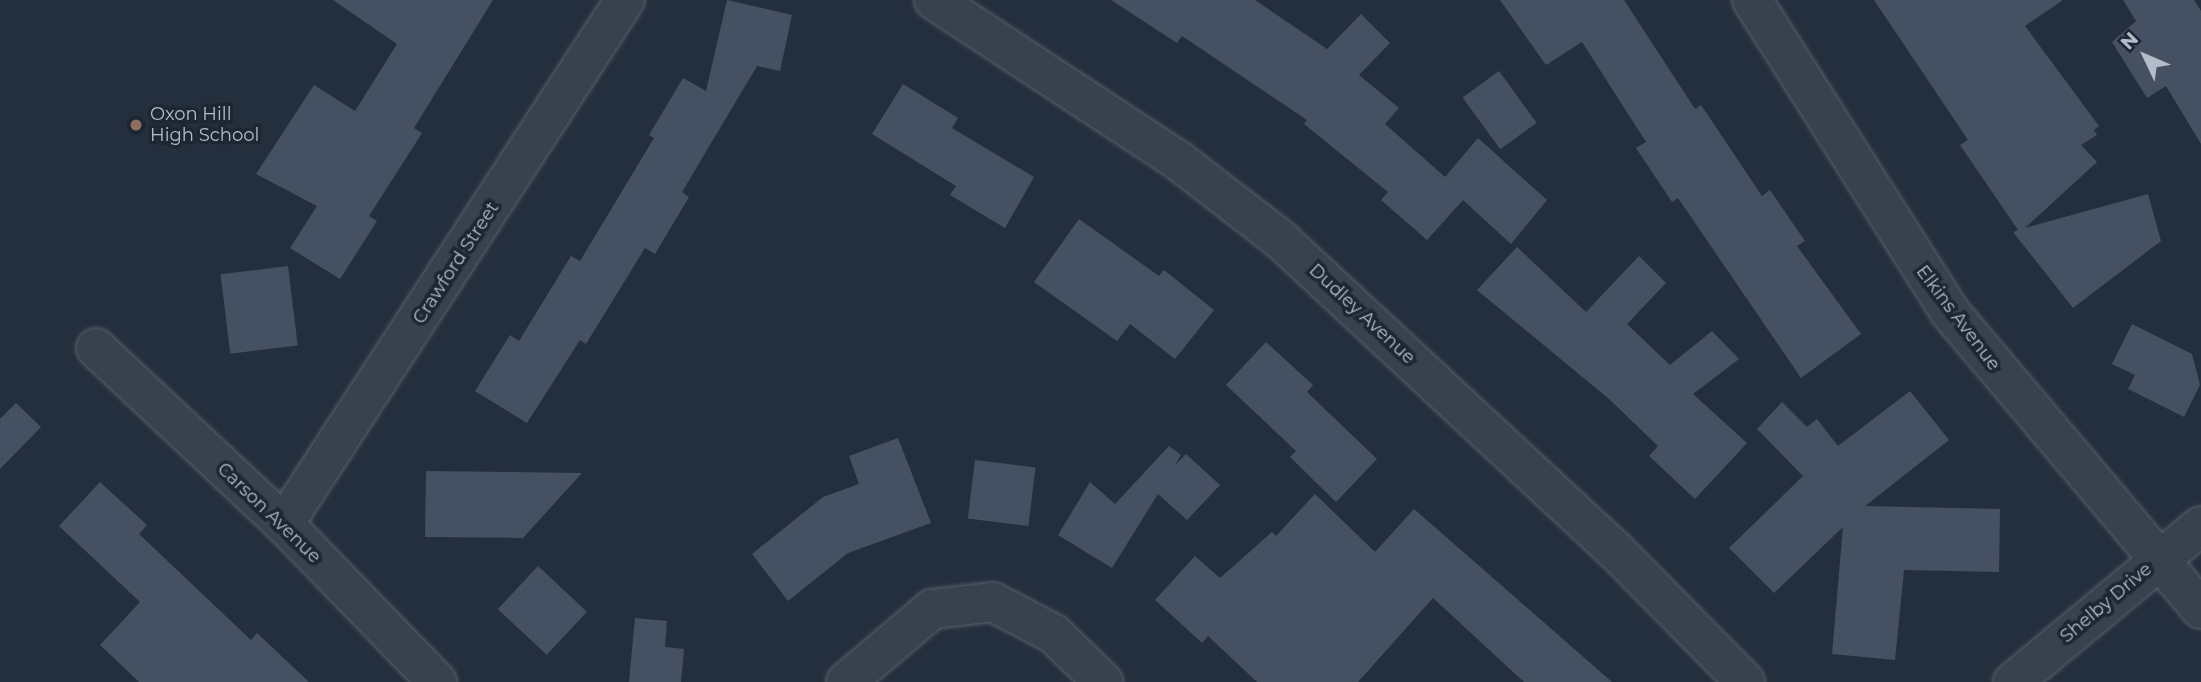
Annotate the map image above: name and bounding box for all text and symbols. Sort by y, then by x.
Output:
north arrow [2110,21,2180,91]
text: N [2116,28,2143,55]
place label: Oxon Hill High School [150,104,259,146]
marker: Oxon Hill High School [128,117,144,133]
street label: Crawford Street [409,198,503,328]
street label: Dudley Avenue [1304,259,1420,369]
street label: Elkins Avenue [1911,261,2005,375]
street label: Carson Avenue [213,458,325,568]
street label: Shelby Drive [2056,559,2156,647]

